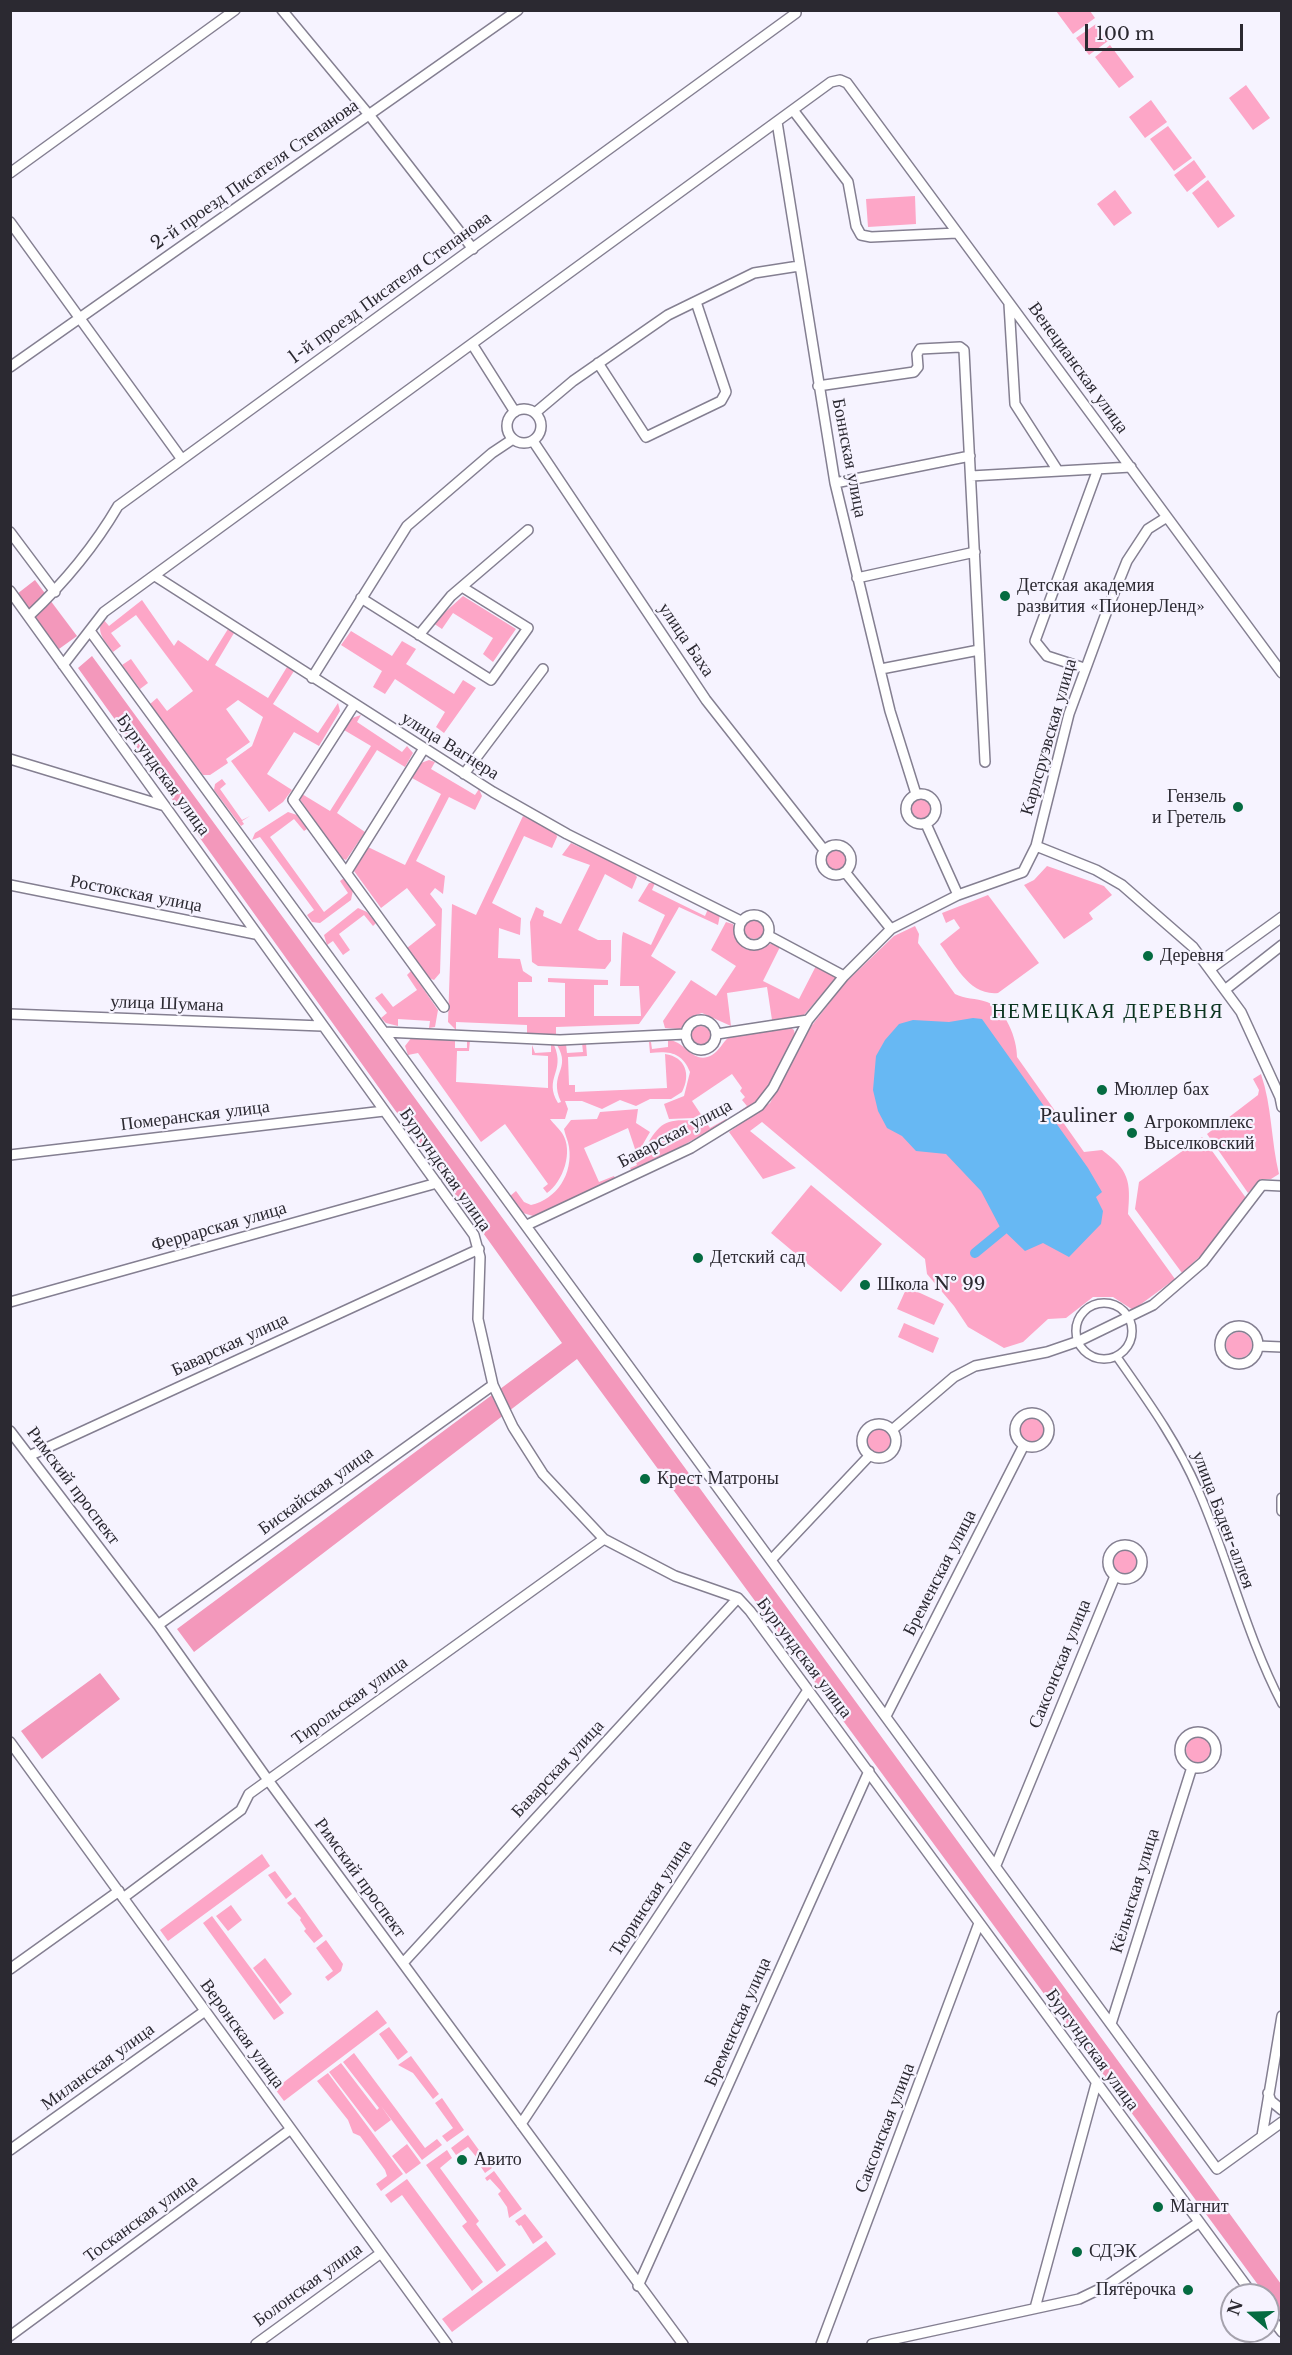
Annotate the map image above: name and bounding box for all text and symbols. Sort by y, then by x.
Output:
scale bar [1088,12,1246,50]
text: 100 m [1096,23,1154,45]
street label: 2-й проезд Писателя Степанова [147,95,363,255]
street label: 1-й проезд Писателя Степанова [285,207,495,369]
street label: Венецианская улица [1023,298,1133,438]
street label: Боннская улица [827,397,871,519]
place label: Детская академия развития «ПионерЛенд» [1017,575,1205,618]
marker: Детская академия развития «ПионерЛенд» [998,589,1012,603]
street label: улица Баха [653,599,719,681]
street label: Карлсруэвская улица [1016,656,1082,818]
street label: улица Вагнера [397,707,503,785]
street label: Бургундская улица [112,710,214,840]
place label: Гензель и Гретель [1152,786,1226,828]
marker: Гензель и Гретель [1231,800,1245,814]
street label: Ростокская улица [68,871,204,917]
place label: Деревня [1160,945,1224,967]
marker: Деревня [1141,949,1155,963]
street label: улица Шумана [110,991,224,1017]
district label: НЕМЕЦКАЯ ДЕРЕВНЯ [992,1000,1224,1024]
place label: Мюллер бах [1114,1079,1209,1101]
marker: Мюллер бах [1095,1083,1109,1097]
street label: Баварская улица [614,1095,736,1173]
street label: Померанская улица [119,1096,271,1136]
street label: Бургундская улица [394,1104,496,1236]
place label: Pauliner [1040,1106,1117,1128]
marker: Pauliner [1122,1110,1136,1124]
place label: Агрокомплекс Выселковский [1144,1112,1255,1154]
marker: Агрокомплекс Выселковский [1125,1126,1139,1140]
street label: Феррарская улица [149,1197,289,1257]
place label: Детский сад [710,1247,805,1269]
marker: Детский сад [691,1251,705,1265]
place label: Школа № 99 [877,1274,985,1296]
marker: Школа № 99 [858,1278,872,1292]
street label: Баварская улица [168,1309,292,1381]
street label: Римский проспект [22,1423,124,1549]
street label: Бискайская улица [254,1442,378,1540]
street label: улица Баден-аллея [1187,1448,1259,1592]
place label: Крест Матроны [657,1468,779,1490]
marker: Крест Матроны [638,1472,652,1486]
street label: Бременская улица [899,1506,981,1640]
street label: Бургундская улица [752,1593,856,1723]
street label: Саксонская улица [1024,1596,1096,1732]
street label: Тирольская улица [288,1652,412,1750]
street label: Баварская улица [507,1716,609,1822]
street label: Римский проспект [309,1814,411,1942]
street label: Кёльнская улица [1106,1826,1164,1956]
street label: Тюринская улица [605,1836,697,1960]
street label: Бременская улица [700,1954,776,2090]
street label: Веронская улица [195,1975,289,2093]
street label: Бургундская улица [1041,1985,1143,2115]
street label: Миланская улица [37,2019,159,2115]
street label: Саксонская улица [850,2060,920,2196]
place label: Авито [474,2149,522,2171]
marker: Авито [455,2153,469,2167]
street label: Тосканская улица [80,2170,202,2268]
place label: Магнит [1170,2196,1229,2218]
marker: Магнит [1151,2200,1165,2214]
street label: Болонская улица [249,2238,367,2332]
place label: СДЭК [1089,2241,1137,2263]
marker: СДЭК [1070,2245,1084,2259]
place label: Пятёрочка [1096,2279,1176,2301]
marker: Пятёрочка [1181,2283,1195,2297]
north arrow [1220,2283,1280,2343]
text: N [1223,2297,1247,2318]

